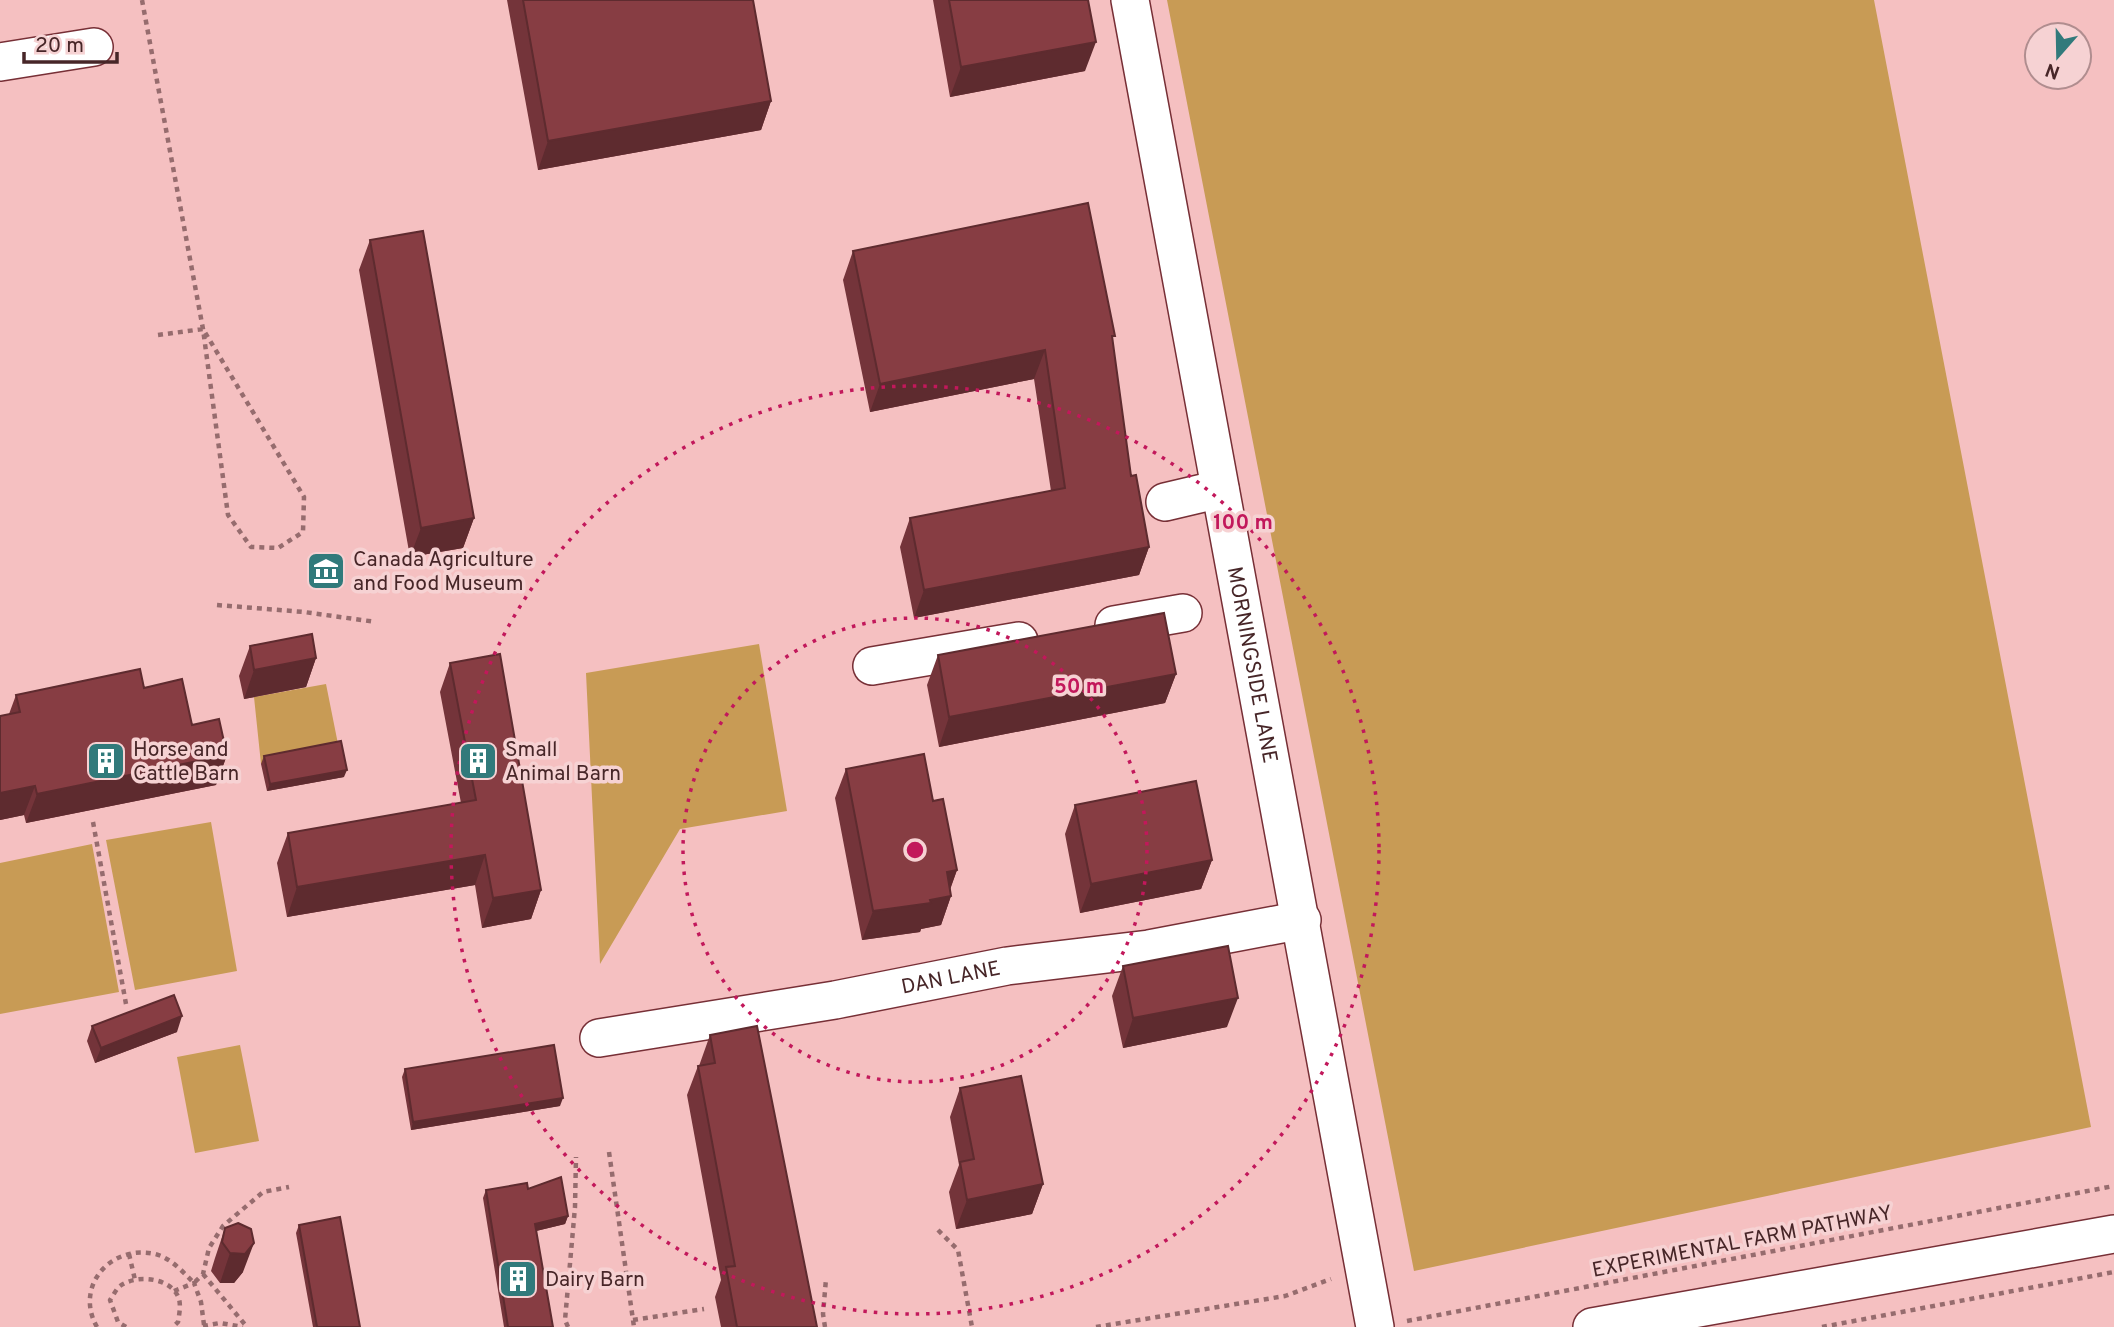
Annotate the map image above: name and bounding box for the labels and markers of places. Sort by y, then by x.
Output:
place label: Canada Agriculture and Food Museum [353,547,534,598]
museum icon: Canada Agriculture and Food Museum [305,550,347,592]
place label: Horse and Cattle Barn [133,737,239,788]
place label: Small Animal Barn [505,737,621,788]
building icon: Horse and Cattle Barn [85,740,127,782]
building icon: Small Animal Barn [457,740,499,782]
centre of rings [903,838,927,862]
building icon: Dairy Barn [497,1258,539,1300]
place label: Dairy Barn [545,1267,645,1294]

